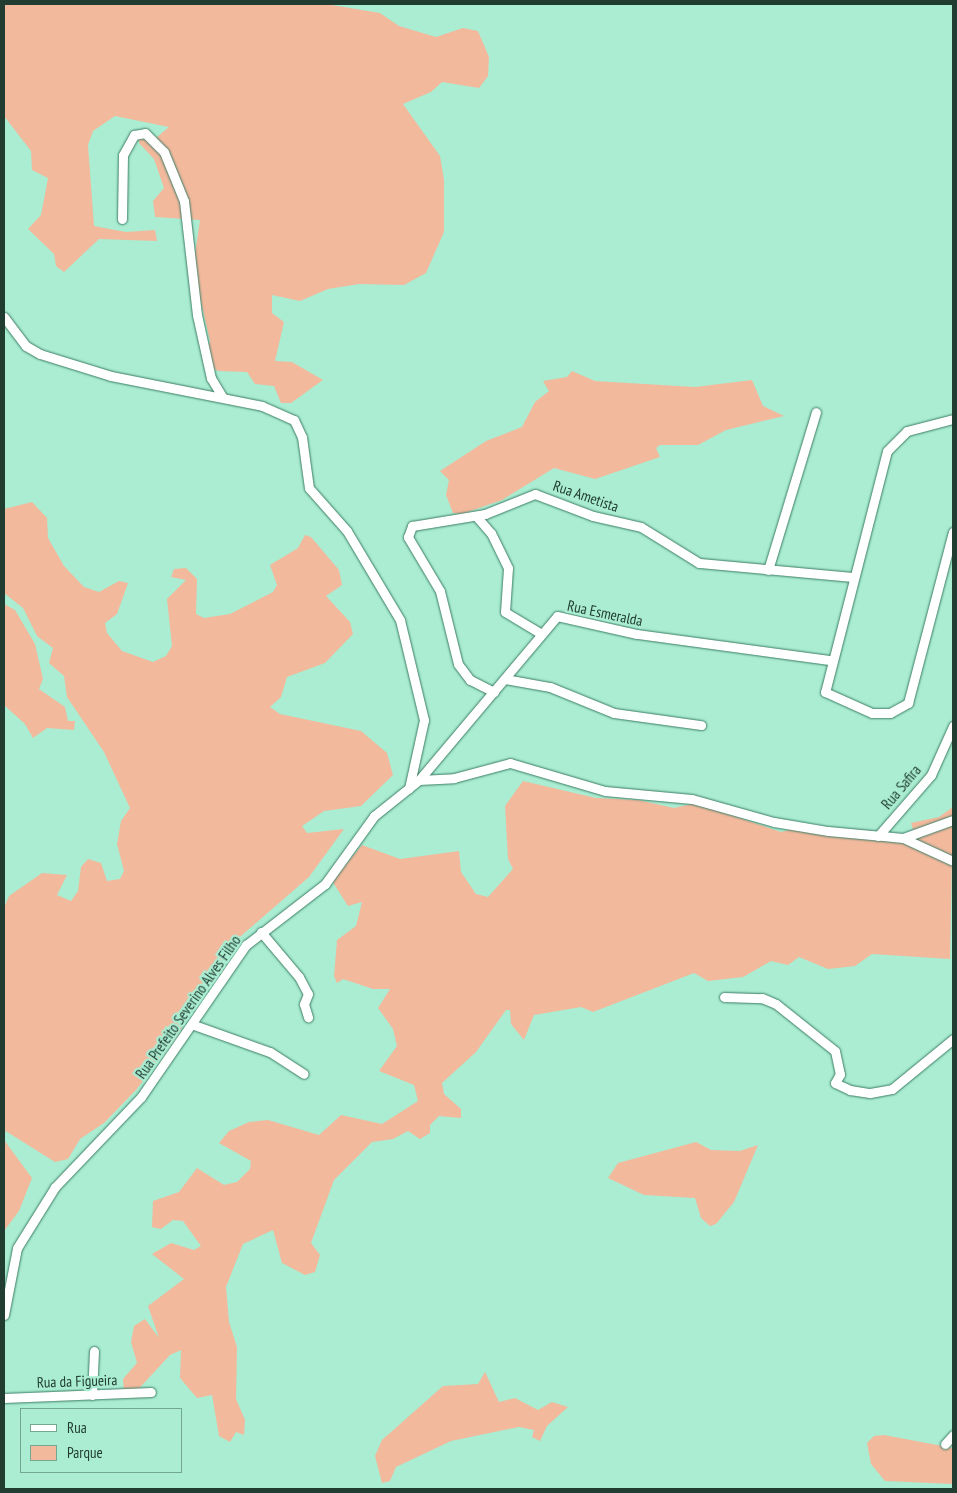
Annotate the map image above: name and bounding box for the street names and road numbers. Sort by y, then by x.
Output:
street label: Rua Ametista [551,476,621,516]
street label: Rua Esmeralda [566,596,644,630]
street label: Rua Safira [877,761,925,813]
street label: Rua Prefeito Severino Alves Filho [132,932,244,1082]
street label: Rua da Figueira [36,1371,118,1391]

